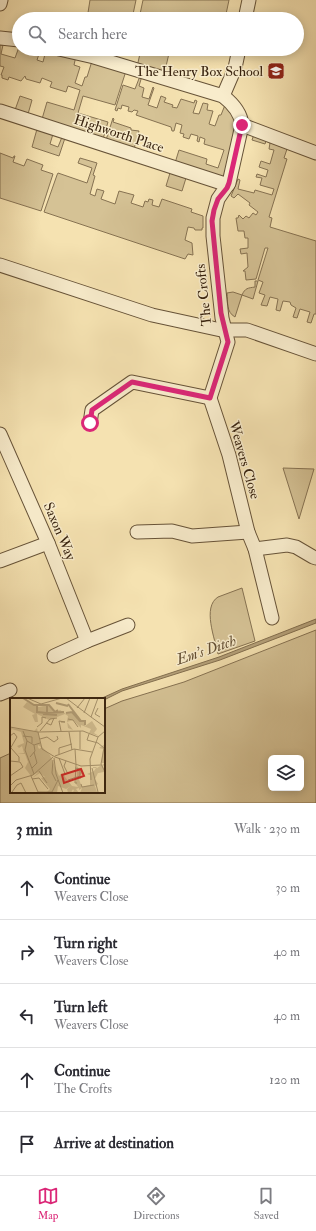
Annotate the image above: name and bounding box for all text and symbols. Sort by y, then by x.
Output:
search box [12,12,304,56]
icon: search [26,23,48,45]
text: Search here [58,25,127,44]
school or university icon: The Henry Box School [266,61,286,81]
place label: The Henry Box School [135,63,263,81]
street label: Highworth Place [72,111,166,156]
route end [233,116,251,134]
street label: The Crofts [192,263,215,327]
route start [81,414,99,432]
street label: Weavers Close [225,418,264,501]
street label: Saxon Way [39,500,80,564]
water label: Em's Ditch [173,631,239,670]
inset map [10,698,105,793]
map controls [268,755,304,791]
button: layers [268,755,304,791]
text: 3 min [16,819,53,840]
text: Walk · 230 m [234,821,300,837]
text: Continue [54,870,110,889]
icon: ahead [16,877,38,899]
text: 30 m [276,880,300,896]
text: Weavers Close [54,889,129,905]
text: Turn right [54,934,117,953]
icon: right [16,941,38,963]
text: 40 m [274,944,300,960]
text: Weavers Close [54,953,129,969]
text: Turn left [54,998,108,1017]
icon: left [16,1005,38,1027]
text: 40 m [274,1008,300,1024]
text: Weavers Close [54,1017,129,1033]
text: Continue [54,1062,110,1081]
icon: ahead [16,1069,38,1091]
text: 120 m [269,1072,300,1088]
text: The Crofts [54,1081,112,1097]
icon: arrive [16,1133,38,1155]
text: Arrive at destination [54,1134,174,1153]
tab: Map [37,1185,59,1222]
tab: Directions [133,1185,180,1222]
tab: Saved [254,1185,279,1222]

